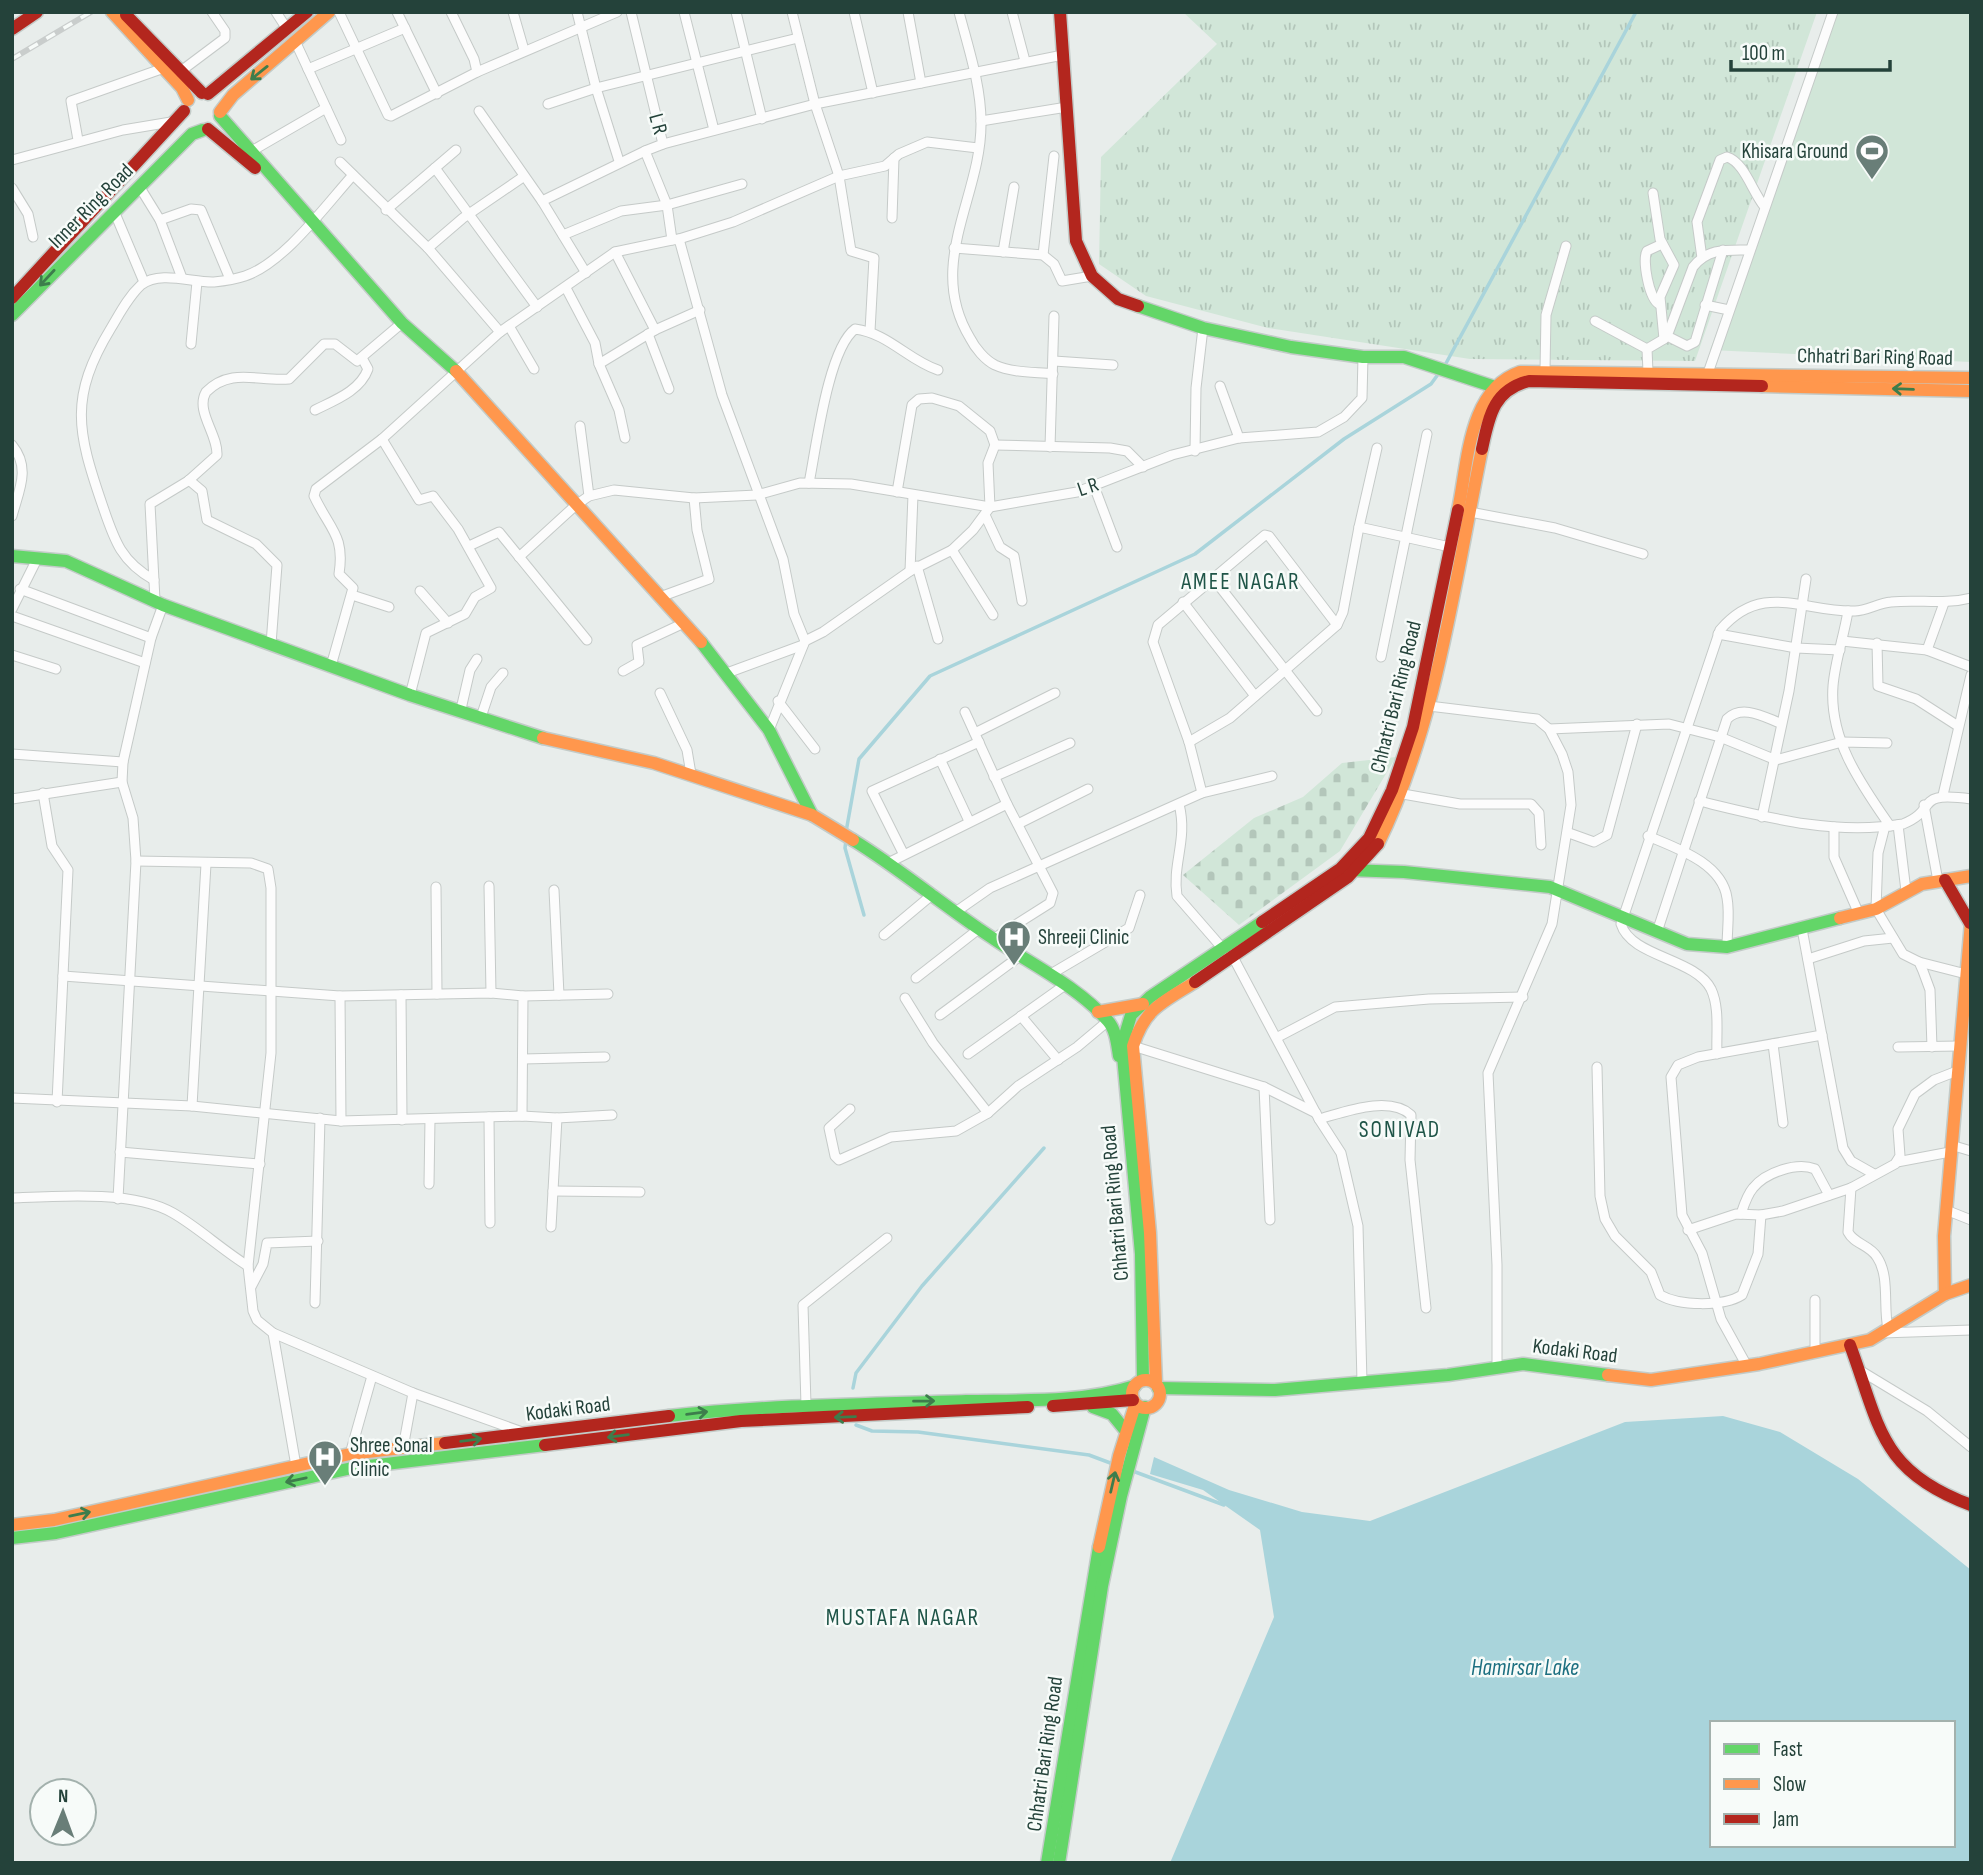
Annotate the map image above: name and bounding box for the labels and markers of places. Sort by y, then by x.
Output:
sports icon: Khisara Ground [1853,132,1891,181]
place label: Khisara Ground [1741,139,1848,164]
hospital icon: Shreeji Clinic [995,918,1033,967]
place label: Shreeji Clinic [1038,925,1129,950]
place label: Shree Sonal Clinic [350,1433,433,1482]
hospital icon: Shree Sonal Clinic [306,1438,344,1487]

